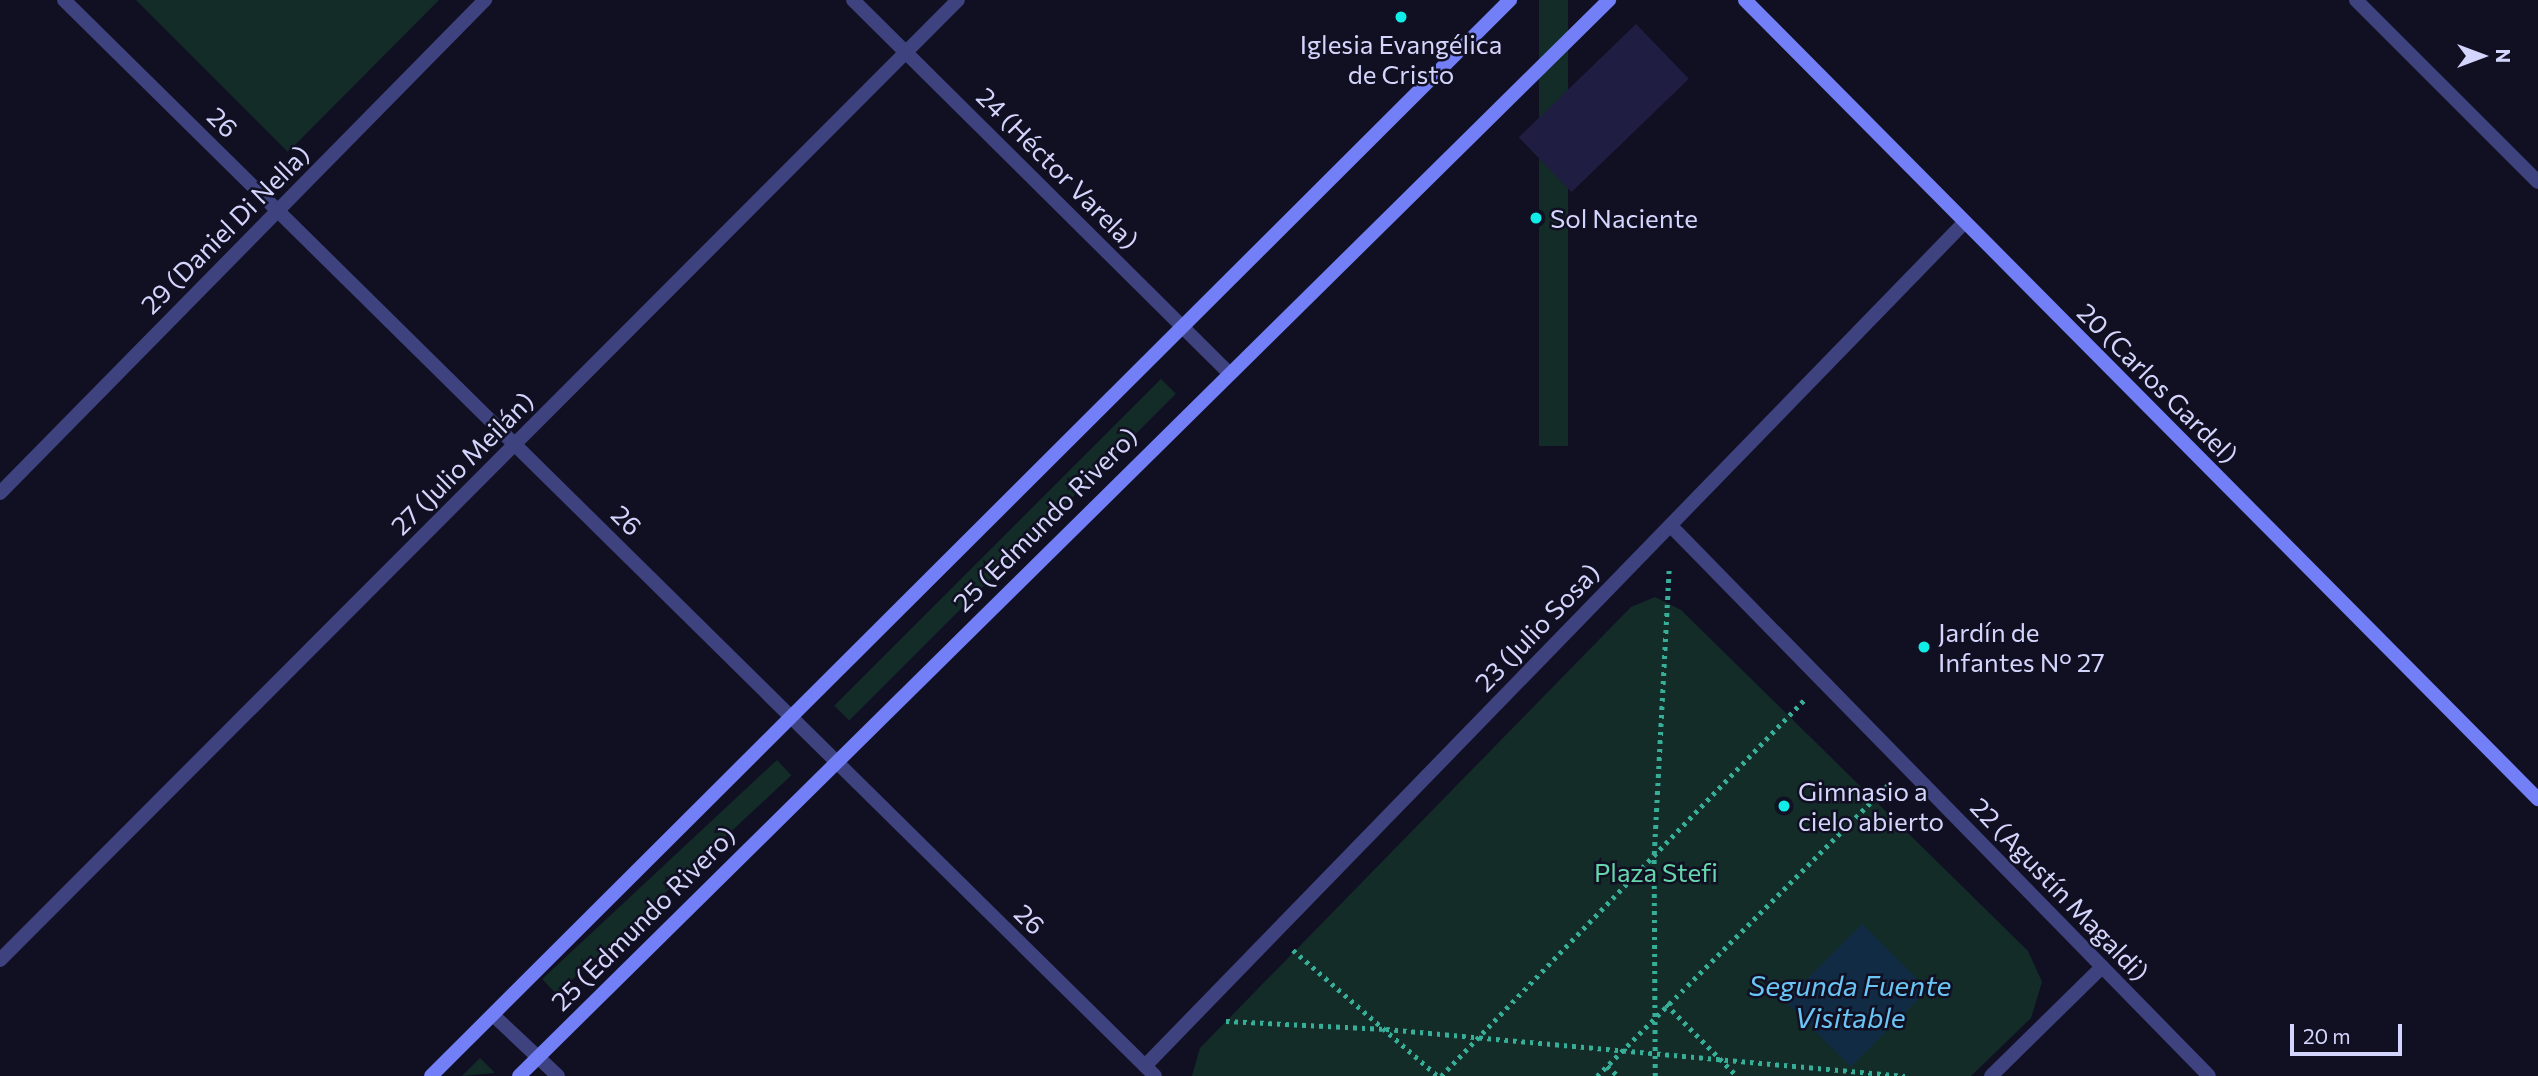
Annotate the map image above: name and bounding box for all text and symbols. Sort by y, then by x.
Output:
marker: Iglesia Evangélica de Cristo [1393,9,1409,25]
north arrow [2447,21,2517,91]
place label: Iglesia Evangélica de Cristo [1300,28,1502,90]
text: N [2492,49,2515,63]
street label: 24 (Héctor Varela) [971,81,1145,255]
street label: 26 [201,100,245,144]
street label: 29 (Daniel Di Nella) [134,138,316,320]
place label: Sol Naciente [1550,202,1698,234]
marker: Sol Naciente [1528,210,1544,226]
street label: 20 (Carlos Gardel) [2071,296,2245,470]
street label: 27 (Julio Meilán) [384,385,540,541]
street label: 25 (Edmundo Rivero) [946,420,1144,618]
street label: 26 [605,498,649,542]
street label: 23 (Julio Sosa) [1468,556,1606,698]
place label: Jardín de Infantes N° 27 [1938,616,2105,678]
marker: Jardín de Infantes N° 27 [1916,639,1932,655]
place label: Gimnasio a cielo abierto [1798,775,1944,836]
street label: 22 (Agustín Magaldi) [1964,791,2156,987]
marker: Gimnasio a cielo abierto [1776,798,1792,814]
street label: 25 (Edmundo Rivero) [544,819,742,1017]
park label: Plaza Stefi [1594,856,1718,888]
street label: 26 [1008,897,1052,941]
water label: Segunda Fuente Visitable [1749,968,1951,1034]
scale bar [2293,1010,2405,1054]
text: 20 m [2303,1023,2351,1048]

